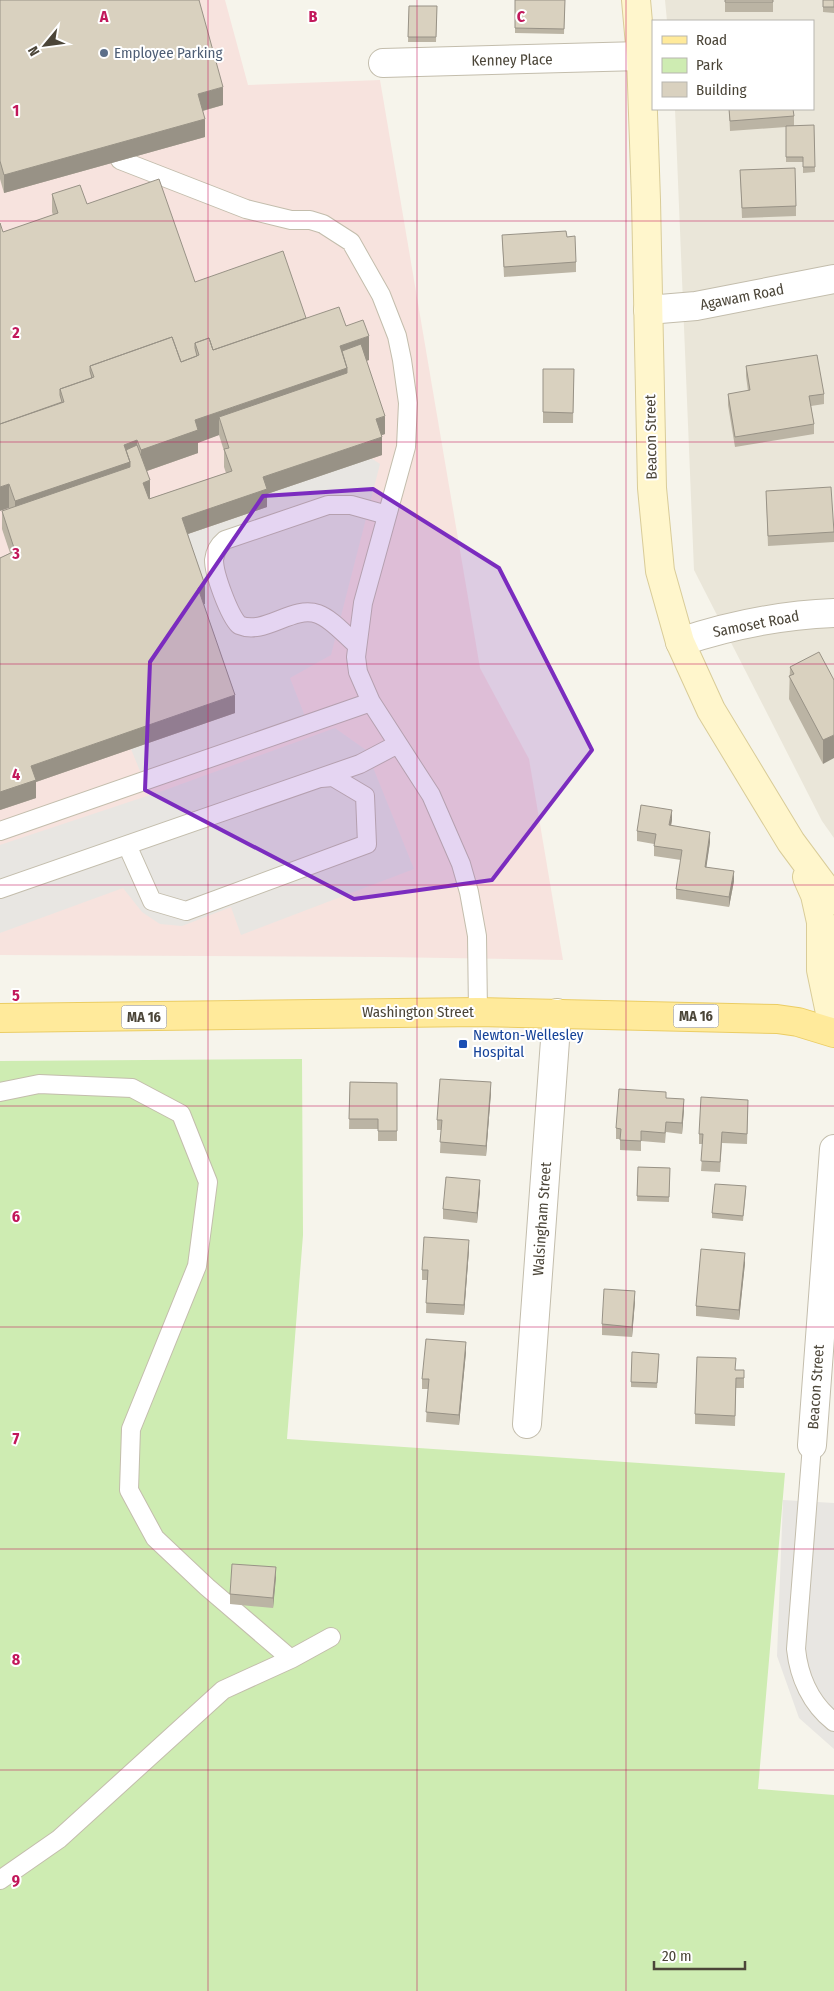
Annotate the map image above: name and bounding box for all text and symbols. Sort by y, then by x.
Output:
text: A [99,7,109,26]
text: B [309,7,318,26]
text: C [517,7,526,26]
north arrow [20,20,70,70]
legend [652,20,814,110]
text: Road [696,31,727,49]
text: N [25,43,44,59]
place label: Employee Parking [114,44,222,62]
marker: Employee Parking [98,47,110,59]
street label: Kenney Place [471,50,553,70]
text: Park [696,56,723,74]
text: Building [696,81,747,99]
text: 1 [13,101,19,120]
street label: Agawam Road [699,280,785,314]
text: 2 [11,323,20,342]
street label: Beacon Street [641,394,661,480]
text: 3 [11,544,20,563]
street label: Samoset Road [711,607,801,641]
text: 4 [12,765,20,784]
text: 5 [12,986,20,1005]
street label: Washington Street [362,1003,474,1021]
road number: MA 16 [674,1004,718,1028]
road number: MA 16 [122,1006,166,1028]
place label: Newton-Wellesley Hospital [473,1026,584,1061]
marker: Newton-Wellesley Hospital [457,1038,469,1050]
street label: Walsingham Street [529,1161,555,1277]
text: 6 [12,1207,20,1226]
street label: Beacon Street [804,1344,828,1430]
text: 7 [13,1429,20,1448]
text: 8 [12,1650,21,1669]
text: 9 [12,1871,20,1890]
scale bar [654,1938,745,1970]
text: 20 m [662,1947,692,1965]

